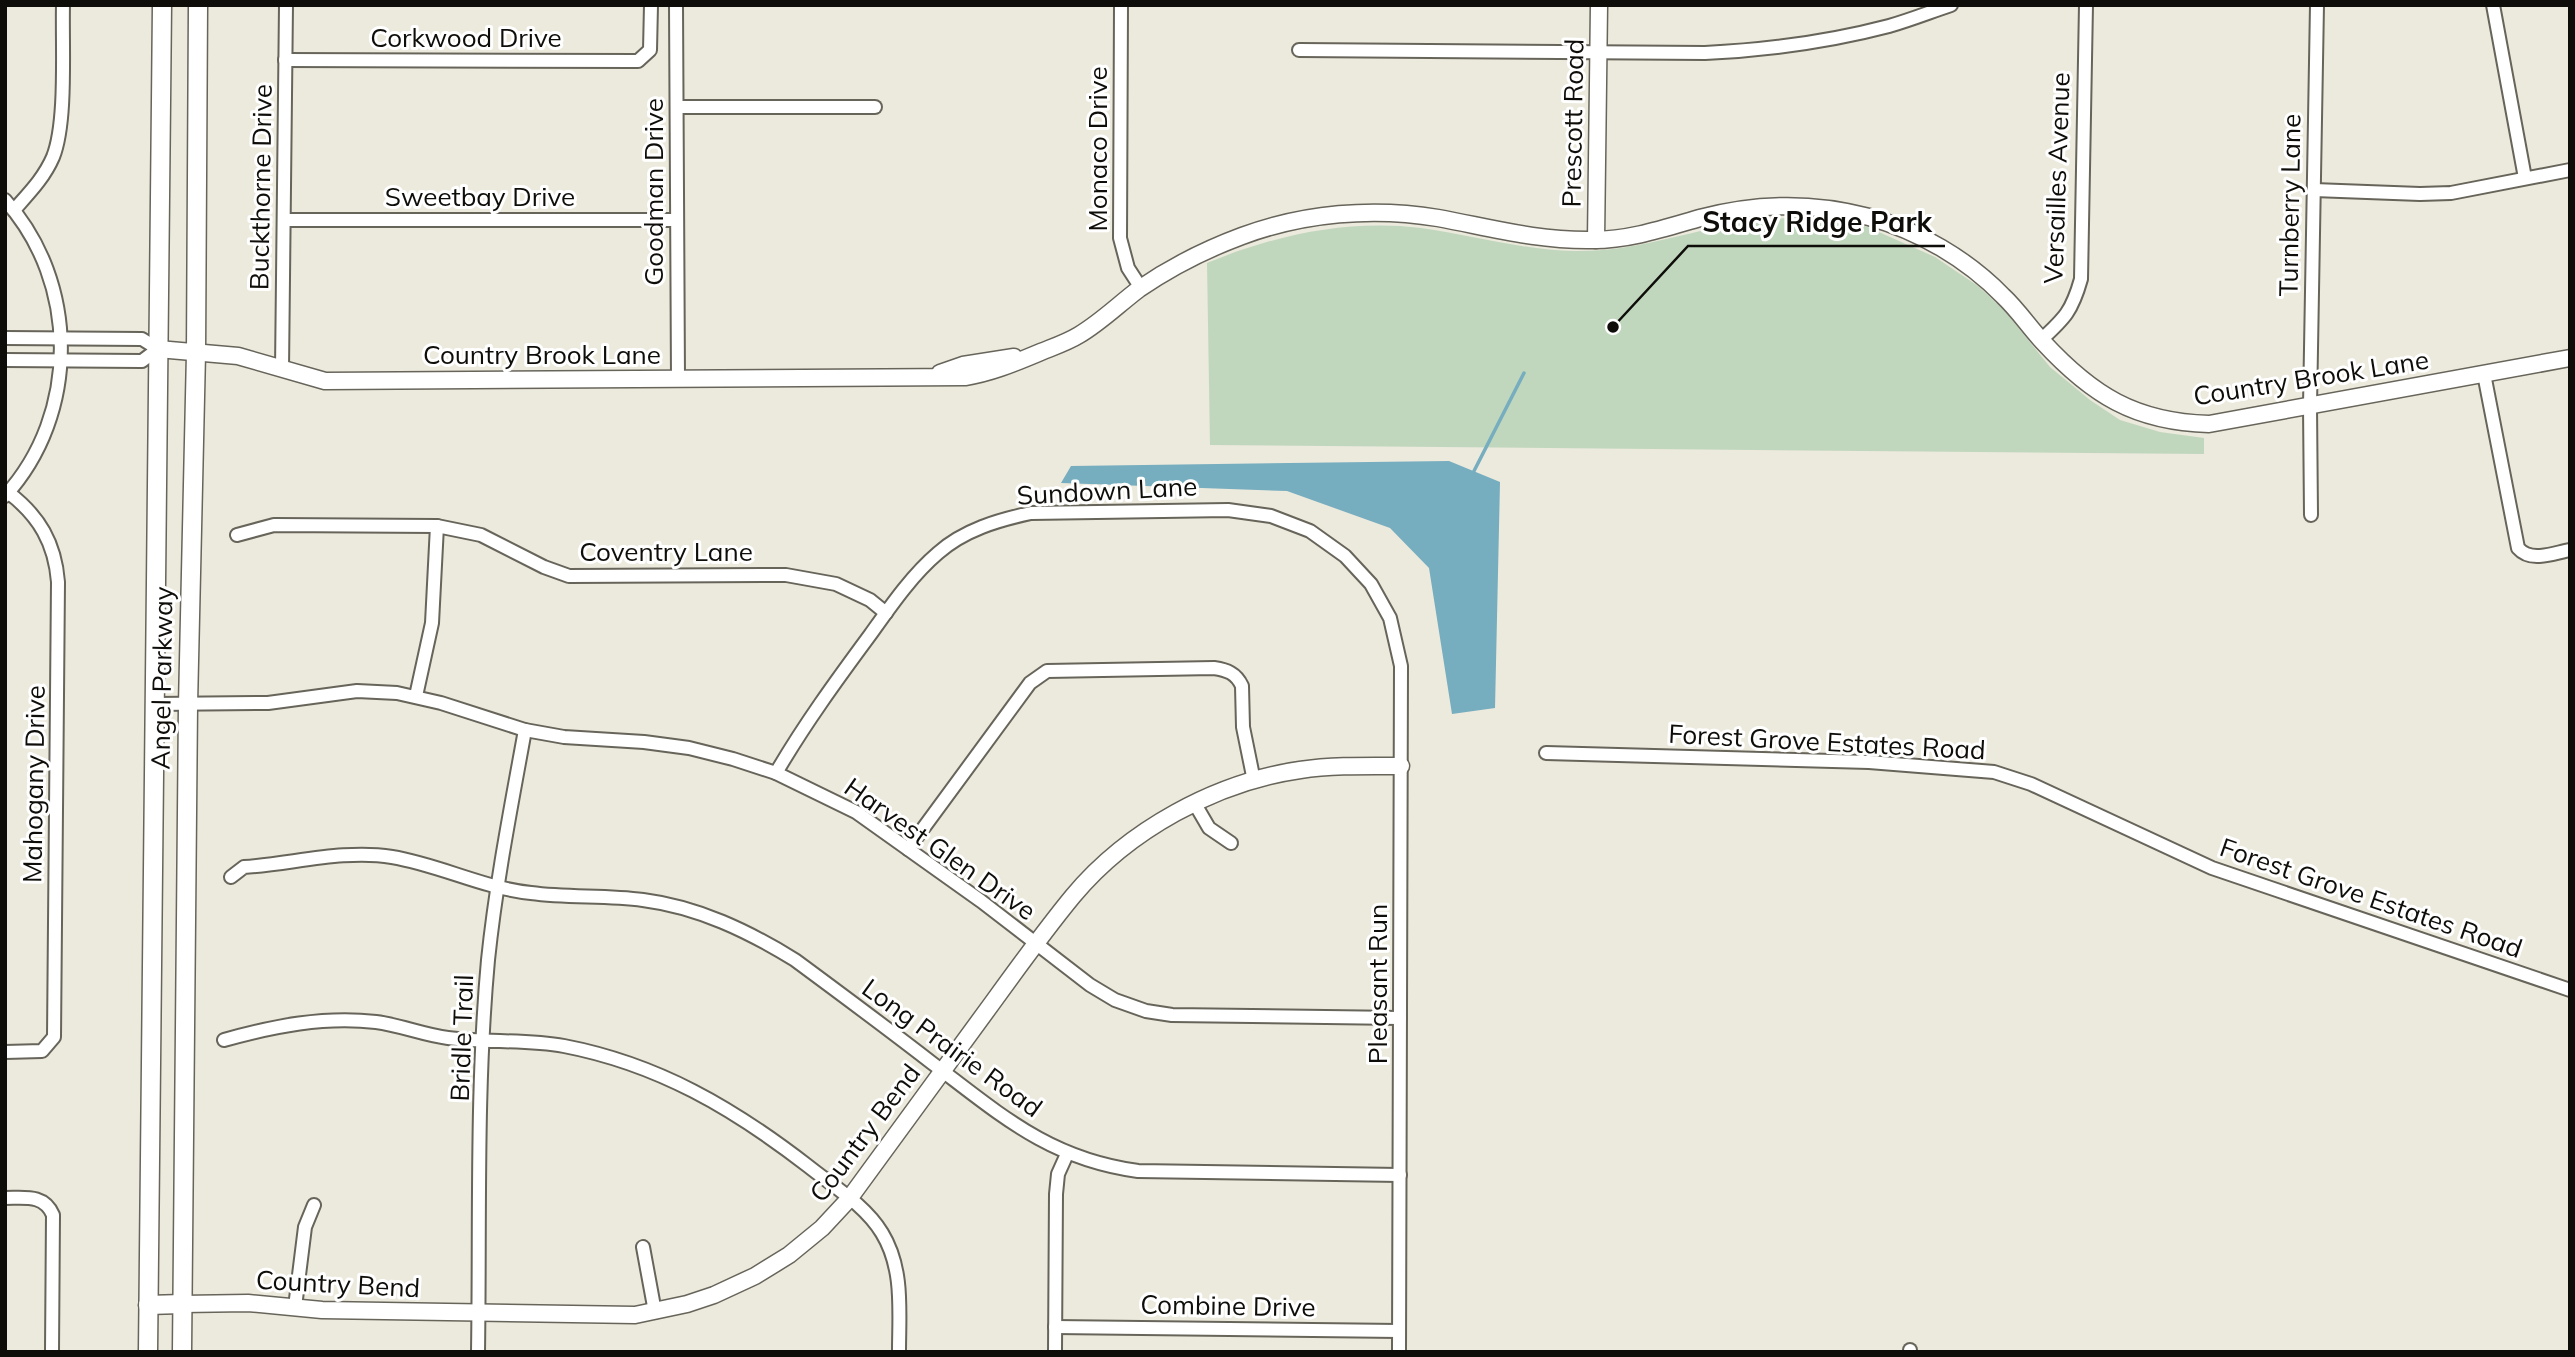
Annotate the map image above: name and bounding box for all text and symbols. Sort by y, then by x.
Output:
street label: Corkwood Drive [370,21,562,54]
street label: Prescott Road [1555,38,1590,208]
street label: Monaco Drive [1081,66,1114,232]
street label: Versailles Avenue [2036,72,2077,284]
street label: Buckthorne Drive [242,84,279,290]
street label: Goodman Drive [637,98,670,286]
street label: Turnberry Lane [2271,113,2308,297]
street label: Sweetbay Drive [385,180,575,213]
callout: Stacy Ridge Park [1688,197,1945,246]
text: Stacy Ridge Park [1702,204,1932,239]
street label: Country Brook Lane [423,338,661,371]
street label: Country Brook Lane [2191,343,2431,412]
street label: Sundown Lane [1016,469,1198,512]
street label: Coventry Lane [579,535,753,568]
street label: Angel Parkway [143,586,180,770]
street label: Mahogany Drive [15,685,52,883]
street label: Forest Grove Estates Road [1668,717,1986,766]
street label: Harvest Glen Drive [838,770,1042,927]
street label: Forest Grove Estates Road [2216,830,2527,965]
street label: Pleasant Run [1361,904,1394,1064]
street label: Long Prairie Road [856,971,1049,1124]
street label: Bridle Trail [443,974,480,1102]
street label: Country Bend [802,1057,927,1208]
street label: Country Bend [255,1263,421,1304]
street label: Combine Drive [1140,1287,1316,1324]

